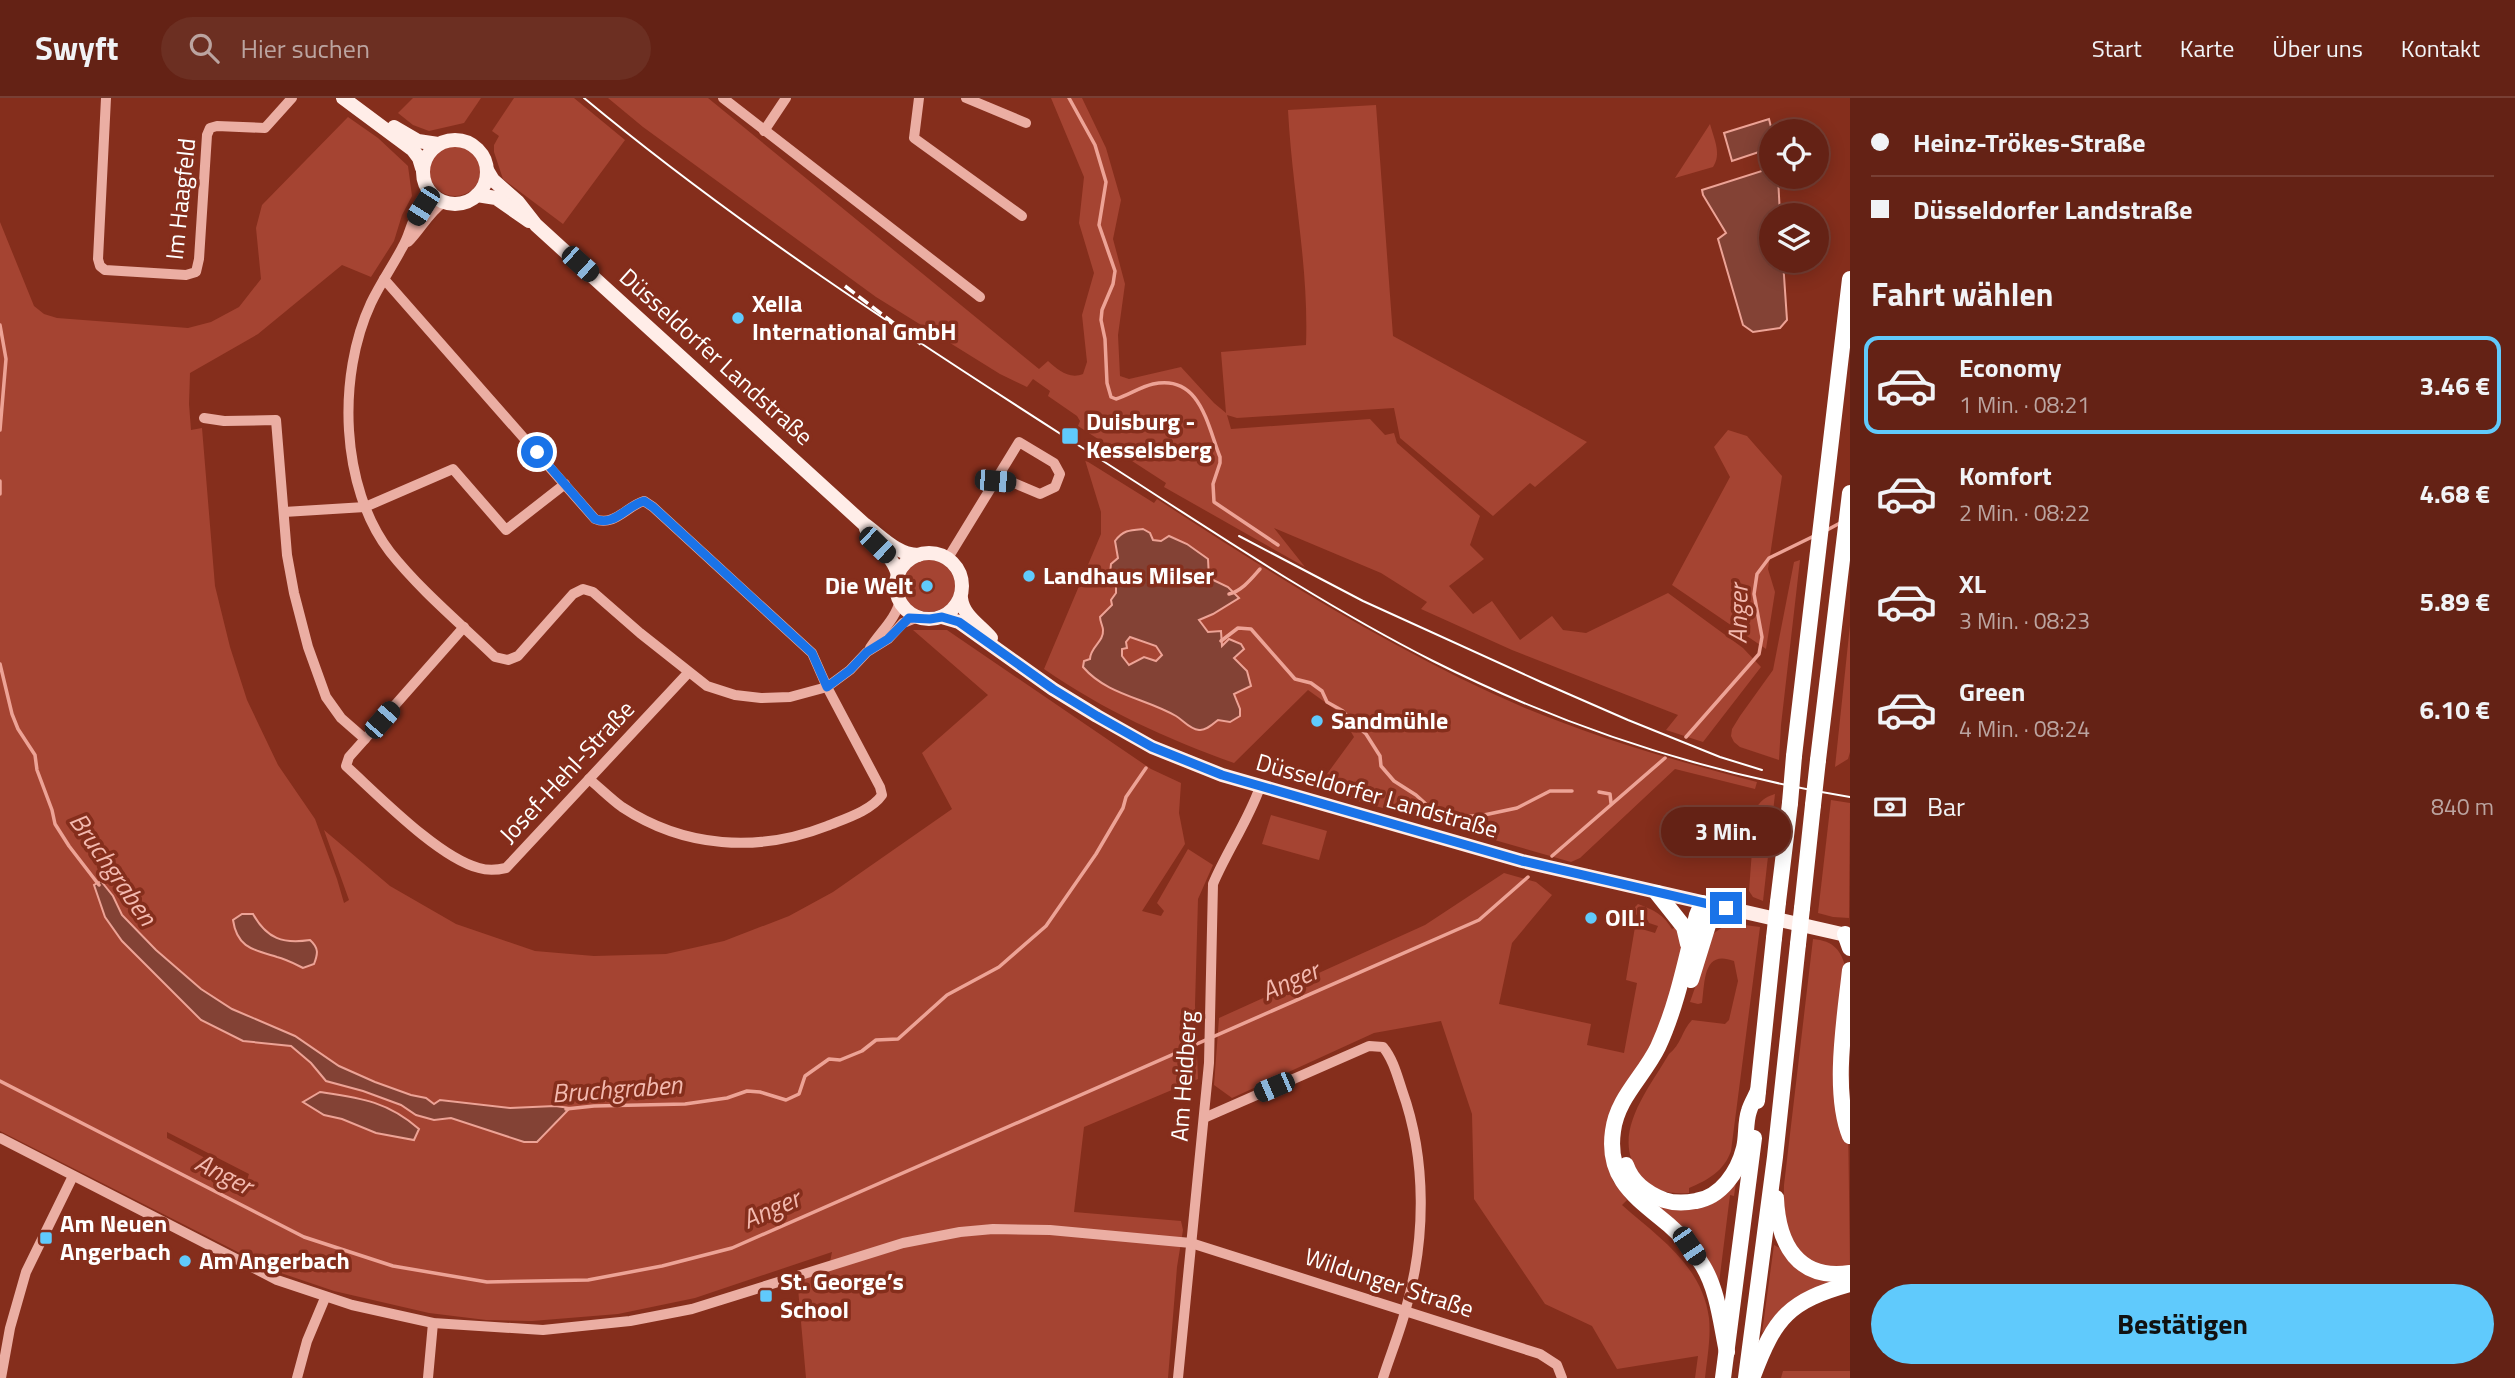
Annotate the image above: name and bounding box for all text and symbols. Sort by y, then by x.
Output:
search box [161,17,651,80]
text: Swyft [35,23,119,73]
icon: search [185,29,223,67]
text: Hier suchen [241,29,370,68]
text: Start [2092,30,2142,66]
text: Karte [2180,30,2234,66]
text: Über uns [2272,30,2363,66]
text: Kontakt [2401,30,2480,66]
map controls [1759,119,1829,273]
button: locate [1759,119,1829,189]
text: Heinz-Trökes-Straße [1913,123,2146,162]
street label: Im Haagfeld [156,136,204,261]
car [403,183,444,229]
text: Düsseldorfer Landstraße [1913,190,2192,229]
button: layers [1759,203,1829,273]
car [558,242,603,286]
street label: Düsseldorfer Landstraße [612,259,822,453]
text: Fahrt wählen [1871,270,2054,318]
place label: Xella International GmbH [752,285,957,349]
marker: Xella International GmbH [730,310,746,326]
text: Economy [1959,348,2061,387]
icon: car [1875,354,1938,417]
text: 3.46 € [2419,366,2490,405]
text: 1 Min. · 08:21 [1959,387,2090,422]
place label: Duisburg - Kesselsberg [1086,403,1212,467]
marker: Duisburg - Kesselsberg [1060,426,1080,446]
route start [521,436,553,468]
text: Komfort [1959,456,2052,495]
icon: car [1875,462,1938,525]
car [974,469,1017,493]
text: 4.68 € [2419,474,2490,513]
text: 2 Min. · 08:22 [1959,495,2090,530]
car [855,523,900,567]
place label: Landhaus Milser [1043,557,1214,593]
text: XL [1959,564,1986,603]
place label: Die Welt [825,567,913,603]
marker: Landhaus Milser [1021,568,1037,584]
icon: car [1875,570,1938,633]
marker: Die Welt [919,578,935,594]
water label: Anger [1717,581,1758,644]
text: 5.89 € [2419,582,2490,621]
text: 3 Min. · 08:23 [1959,603,2090,638]
text: Green [1959,672,2025,711]
icon: car [1875,678,1938,741]
text: 6.10 € [2419,690,2490,729]
street label: Josef-Hehl-Straße [490,692,642,851]
car [361,697,404,743]
place label: Sandmühle [1331,702,1448,738]
text: 4 Min. · 08:24 [1959,711,2090,746]
marker: Sandmühle [1309,713,1325,729]
street label: Düsseldorfer Landstraße [1252,743,1503,847]
text: Bar [1927,787,1965,826]
icon: cash [1871,788,1909,826]
text: 840 m [2431,789,2494,824]
water label: Bruchgraben [60,804,167,934]
callout: 3 Min. [1661,806,1791,856]
text: 3 Min. [1695,814,1757,849]
route end [1710,892,1742,924]
place label: OIL! [1605,899,1646,935]
marker: OIL! [1583,910,1599,926]
water label: Anger [1255,949,1328,1011]
street label: Am Heidberg [1160,1009,1206,1143]
water label: Bruchgraben [550,1064,685,1113]
car [1251,1069,1298,1105]
water label: Anger [189,1143,262,1206]
water label: Anger [736,1177,809,1239]
place label: Am Neuen Angerbach [60,1205,171,1269]
car [1669,1223,1710,1269]
marker: Am Neuen Angerbach [38,1230,54,1246]
street label: Wildunger Straße [1300,1238,1479,1326]
place label: Am Angerbach [199,1242,350,1278]
marker: Am Angerbach [177,1253,193,1269]
place label: St. George’s School [780,1263,904,1327]
button: Bestätigen [1871,1284,2494,1364]
marker: St. George’s School [758,1288,774,1304]

